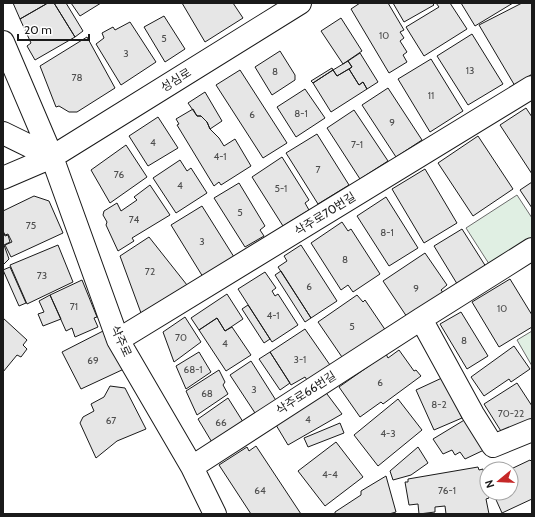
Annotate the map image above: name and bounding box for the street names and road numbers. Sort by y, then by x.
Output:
street label: 성심로 [158,64,194,95]
street label: 삭주로70번길 [291,189,358,238]
street label: 삭주로 [108,323,135,359]
street label: 삭주로66번길 [273,368,339,418]

